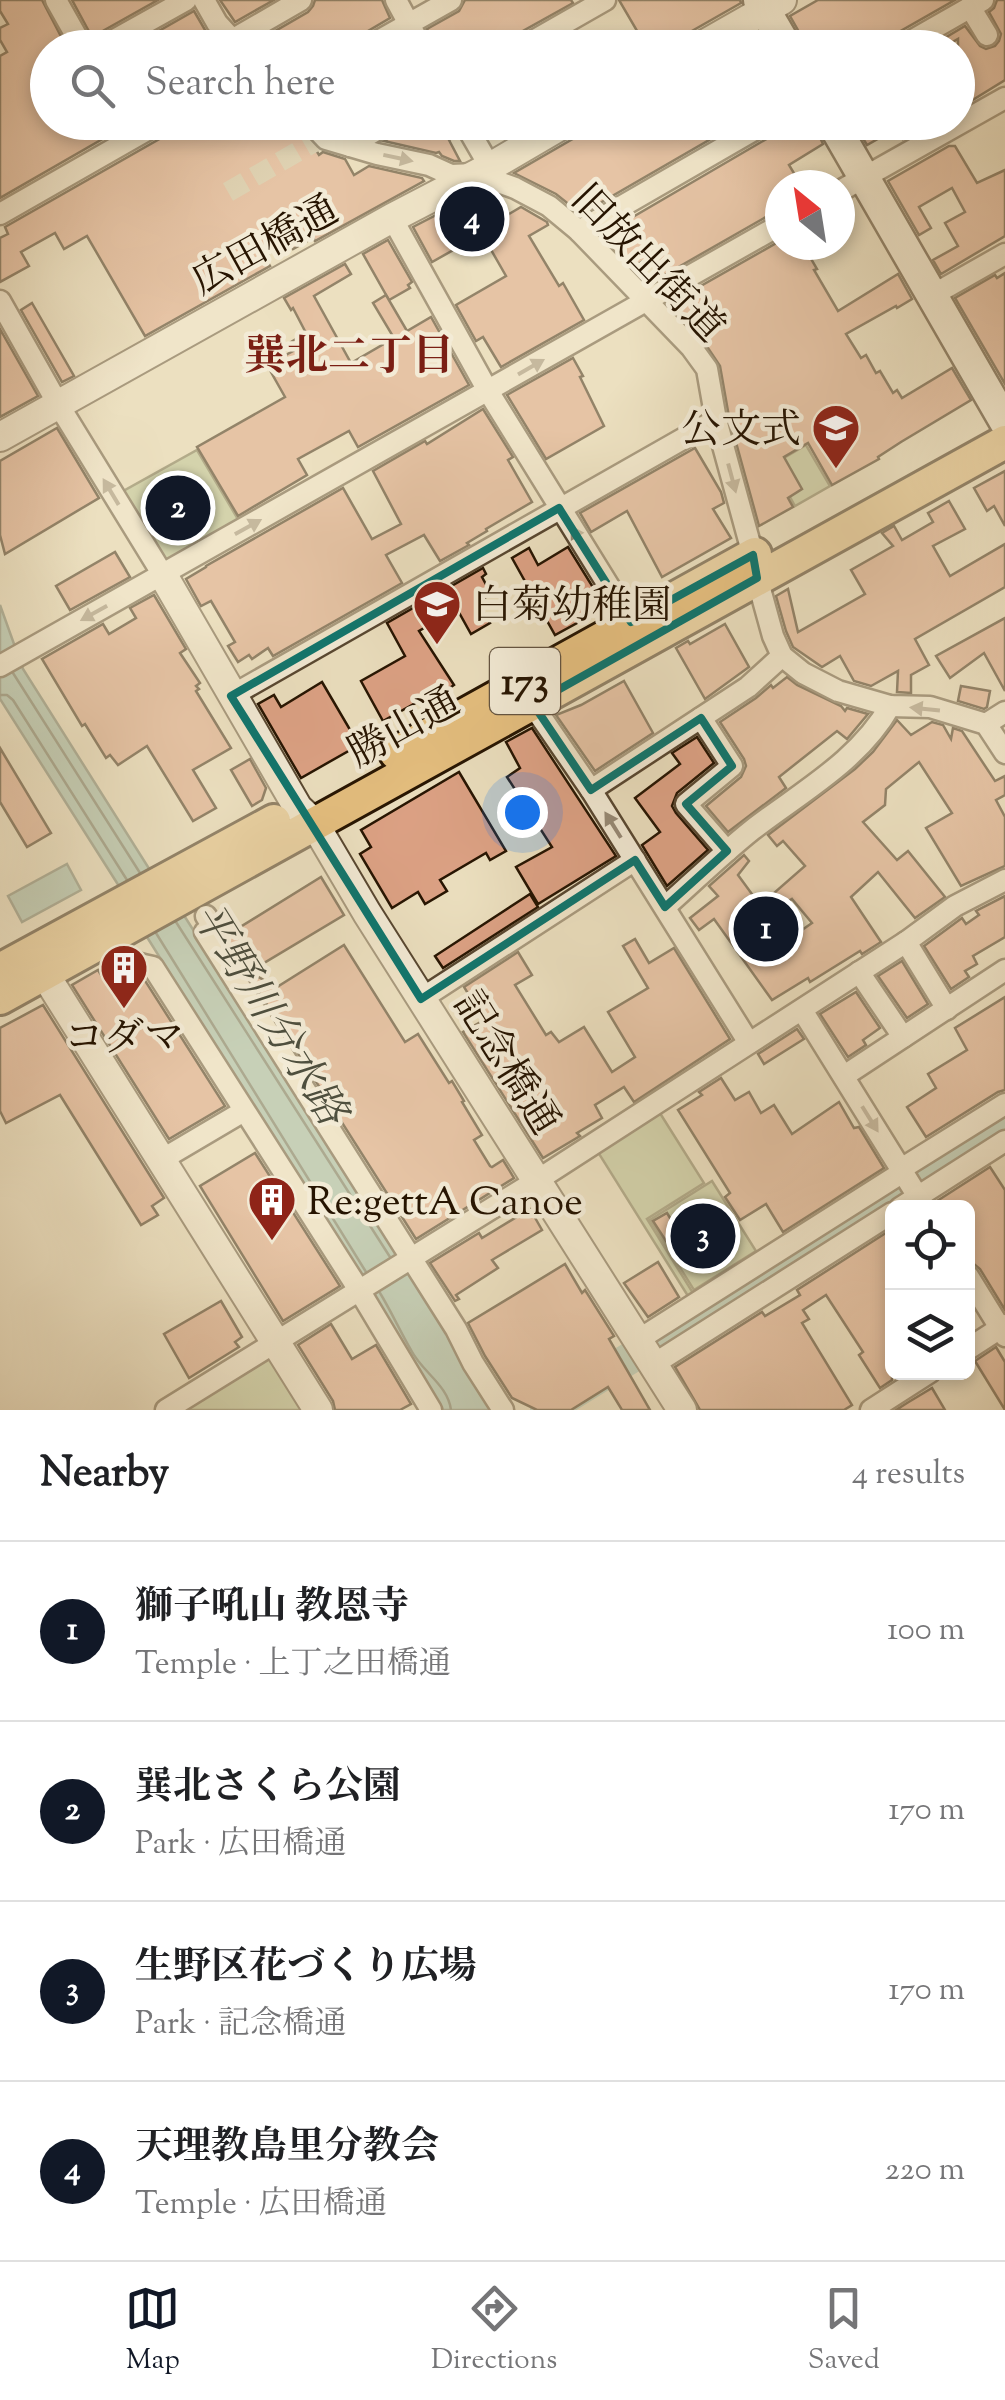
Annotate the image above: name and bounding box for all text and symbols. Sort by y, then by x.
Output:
search box [30,30,975,140]
icon: search [65,58,120,113]
text: Search here [145,58,336,112]
one-way arrow [383,151,414,167]
north arrow [765,170,855,260]
street label: 旧放出街道 [556,173,736,357]
pin: 4 [440,182,504,256]
street label: 広田橋通 [182,184,350,312]
district label: 巽北二丁目 [244,329,454,389]
one-way arrow [516,358,545,375]
school or university icon: 公文式 [810,402,862,470]
place label: 公文式 [681,404,801,461]
one-way arrow [724,463,740,494]
pin: 2 [146,470,210,546]
one-way arrow [103,478,120,506]
one-way arrow [233,518,262,535]
one-way arrow [571,526,589,553]
school or university icon: 白菊幼稚園 [411,578,463,646]
place label: 白菊幼稚園 [472,580,672,637]
one-way arrow [80,604,108,622]
road number: 173 [490,648,560,714]
street label: 勝山通 [339,676,471,784]
one-way arrow [909,701,940,717]
your location [497,787,548,838]
one-way arrow [604,811,622,839]
pin: 1 [734,892,798,966]
water label: 平野川分水路 [175,893,361,1141]
building icon: コダマ [98,942,150,1010]
street label: 記念橋通 [438,981,571,1147]
place label: コダマ [64,1012,184,1069]
one-way arrow [861,1105,879,1133]
building icon: Re:gettA Canoe [246,1174,298,1242]
place label: Re:gettA Canoe [307,1176,583,1233]
pin: 3 [670,1198,736,1274]
map controls [885,1200,975,1380]
button: locate [885,1200,975,1290]
button: layers [885,1290,975,1380]
text: Nearby [40,1445,169,1505]
text: 4 results [852,1452,965,1498]
text: 獅子吼山 教恩寺 [135,1582,409,1636]
text: 1 [67,1608,78,1654]
text: 100 m [887,1608,965,1654]
text: Temple · 上丁之田橋通 [135,1642,451,1688]
text: 巽北さくら公園 [135,1762,401,1816]
text: 2 [65,1788,80,1834]
text: 170 m [888,1788,965,1834]
text: Park · 広田橋通 [135,1822,346,1868]
text: 生野区花づくり広場 [135,1942,477,1996]
text: 3 [66,1968,79,2014]
text: 170 m [888,1968,965,2014]
text: Park · 記念橋通 [135,2002,346,2048]
text: 天理教島里分教会 [135,2122,439,2176]
text: 4 [64,2148,81,2194]
text: 220 m [885,2148,965,2194]
text: Temple · 広田橋通 [135,2182,387,2228]
tab: Map [125,2281,180,2381]
tab: Directions [431,2281,557,2381]
tab: Saved [808,2281,880,2381]

